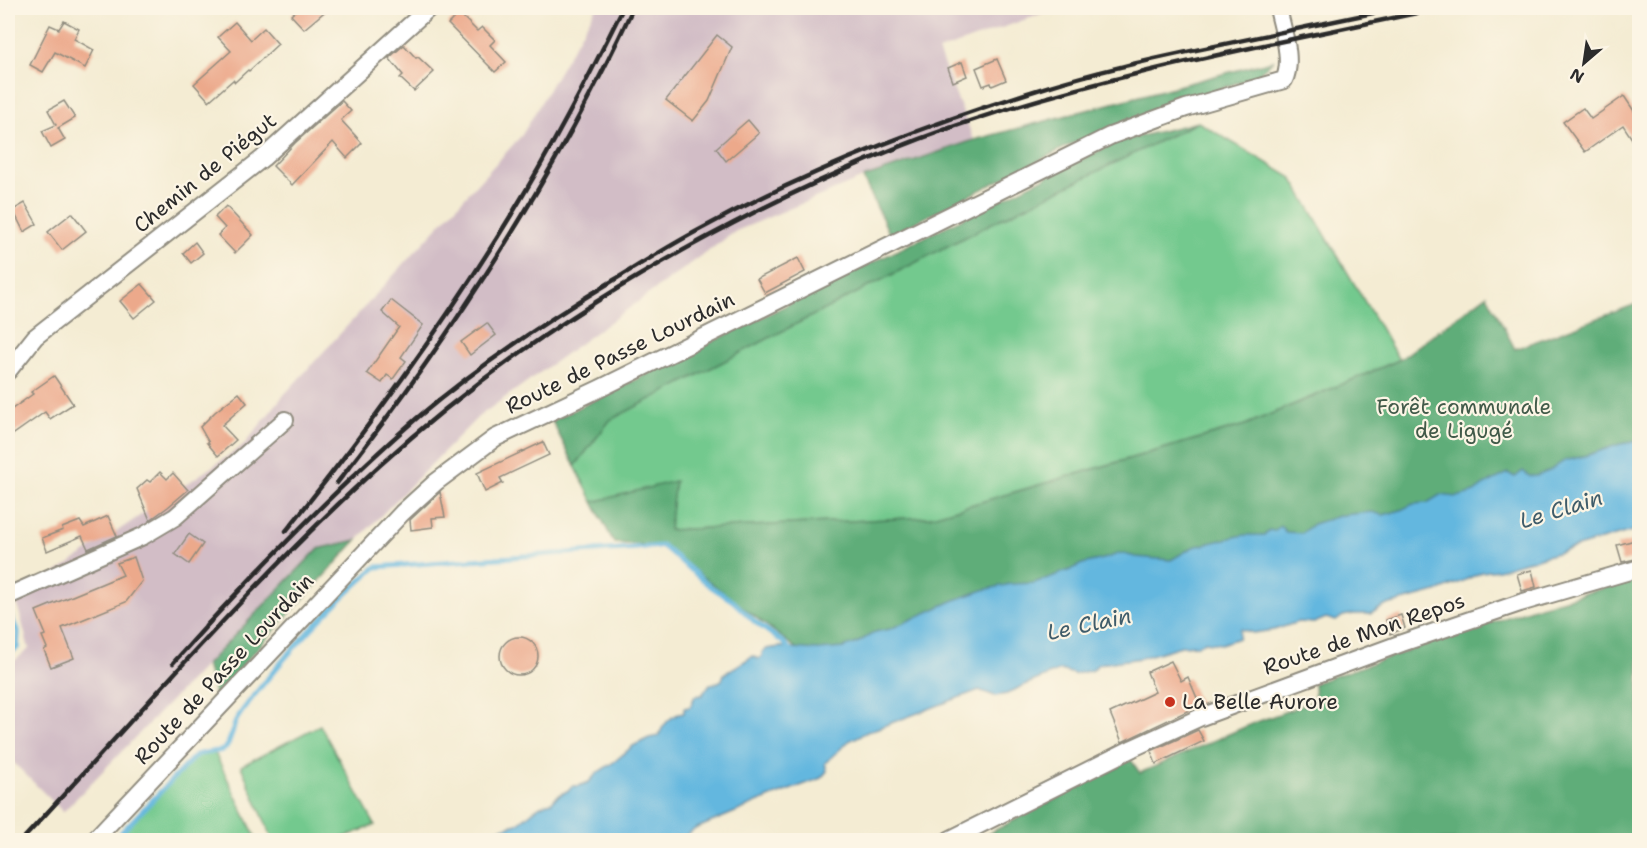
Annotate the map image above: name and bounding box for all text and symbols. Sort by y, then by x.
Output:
north arrow [1554,33,1614,93]
text: N [1566,63,1588,88]
street label: Chemin de Piégut [128,107,282,239]
street label: Route de Passe Lourdain [501,285,739,421]
park label: Forêt communale de Ligugé [1377,393,1551,445]
water label: Le Clain [1516,483,1606,535]
street label: Route de Passe Lourdain [128,567,320,770]
street label: Route de Mon Repos [1259,586,1469,682]
water label: Le Clain [1044,601,1134,647]
place label: La Belle Aurore [1182,688,1338,716]
marker: La Belle Aurore [1163,695,1177,709]

